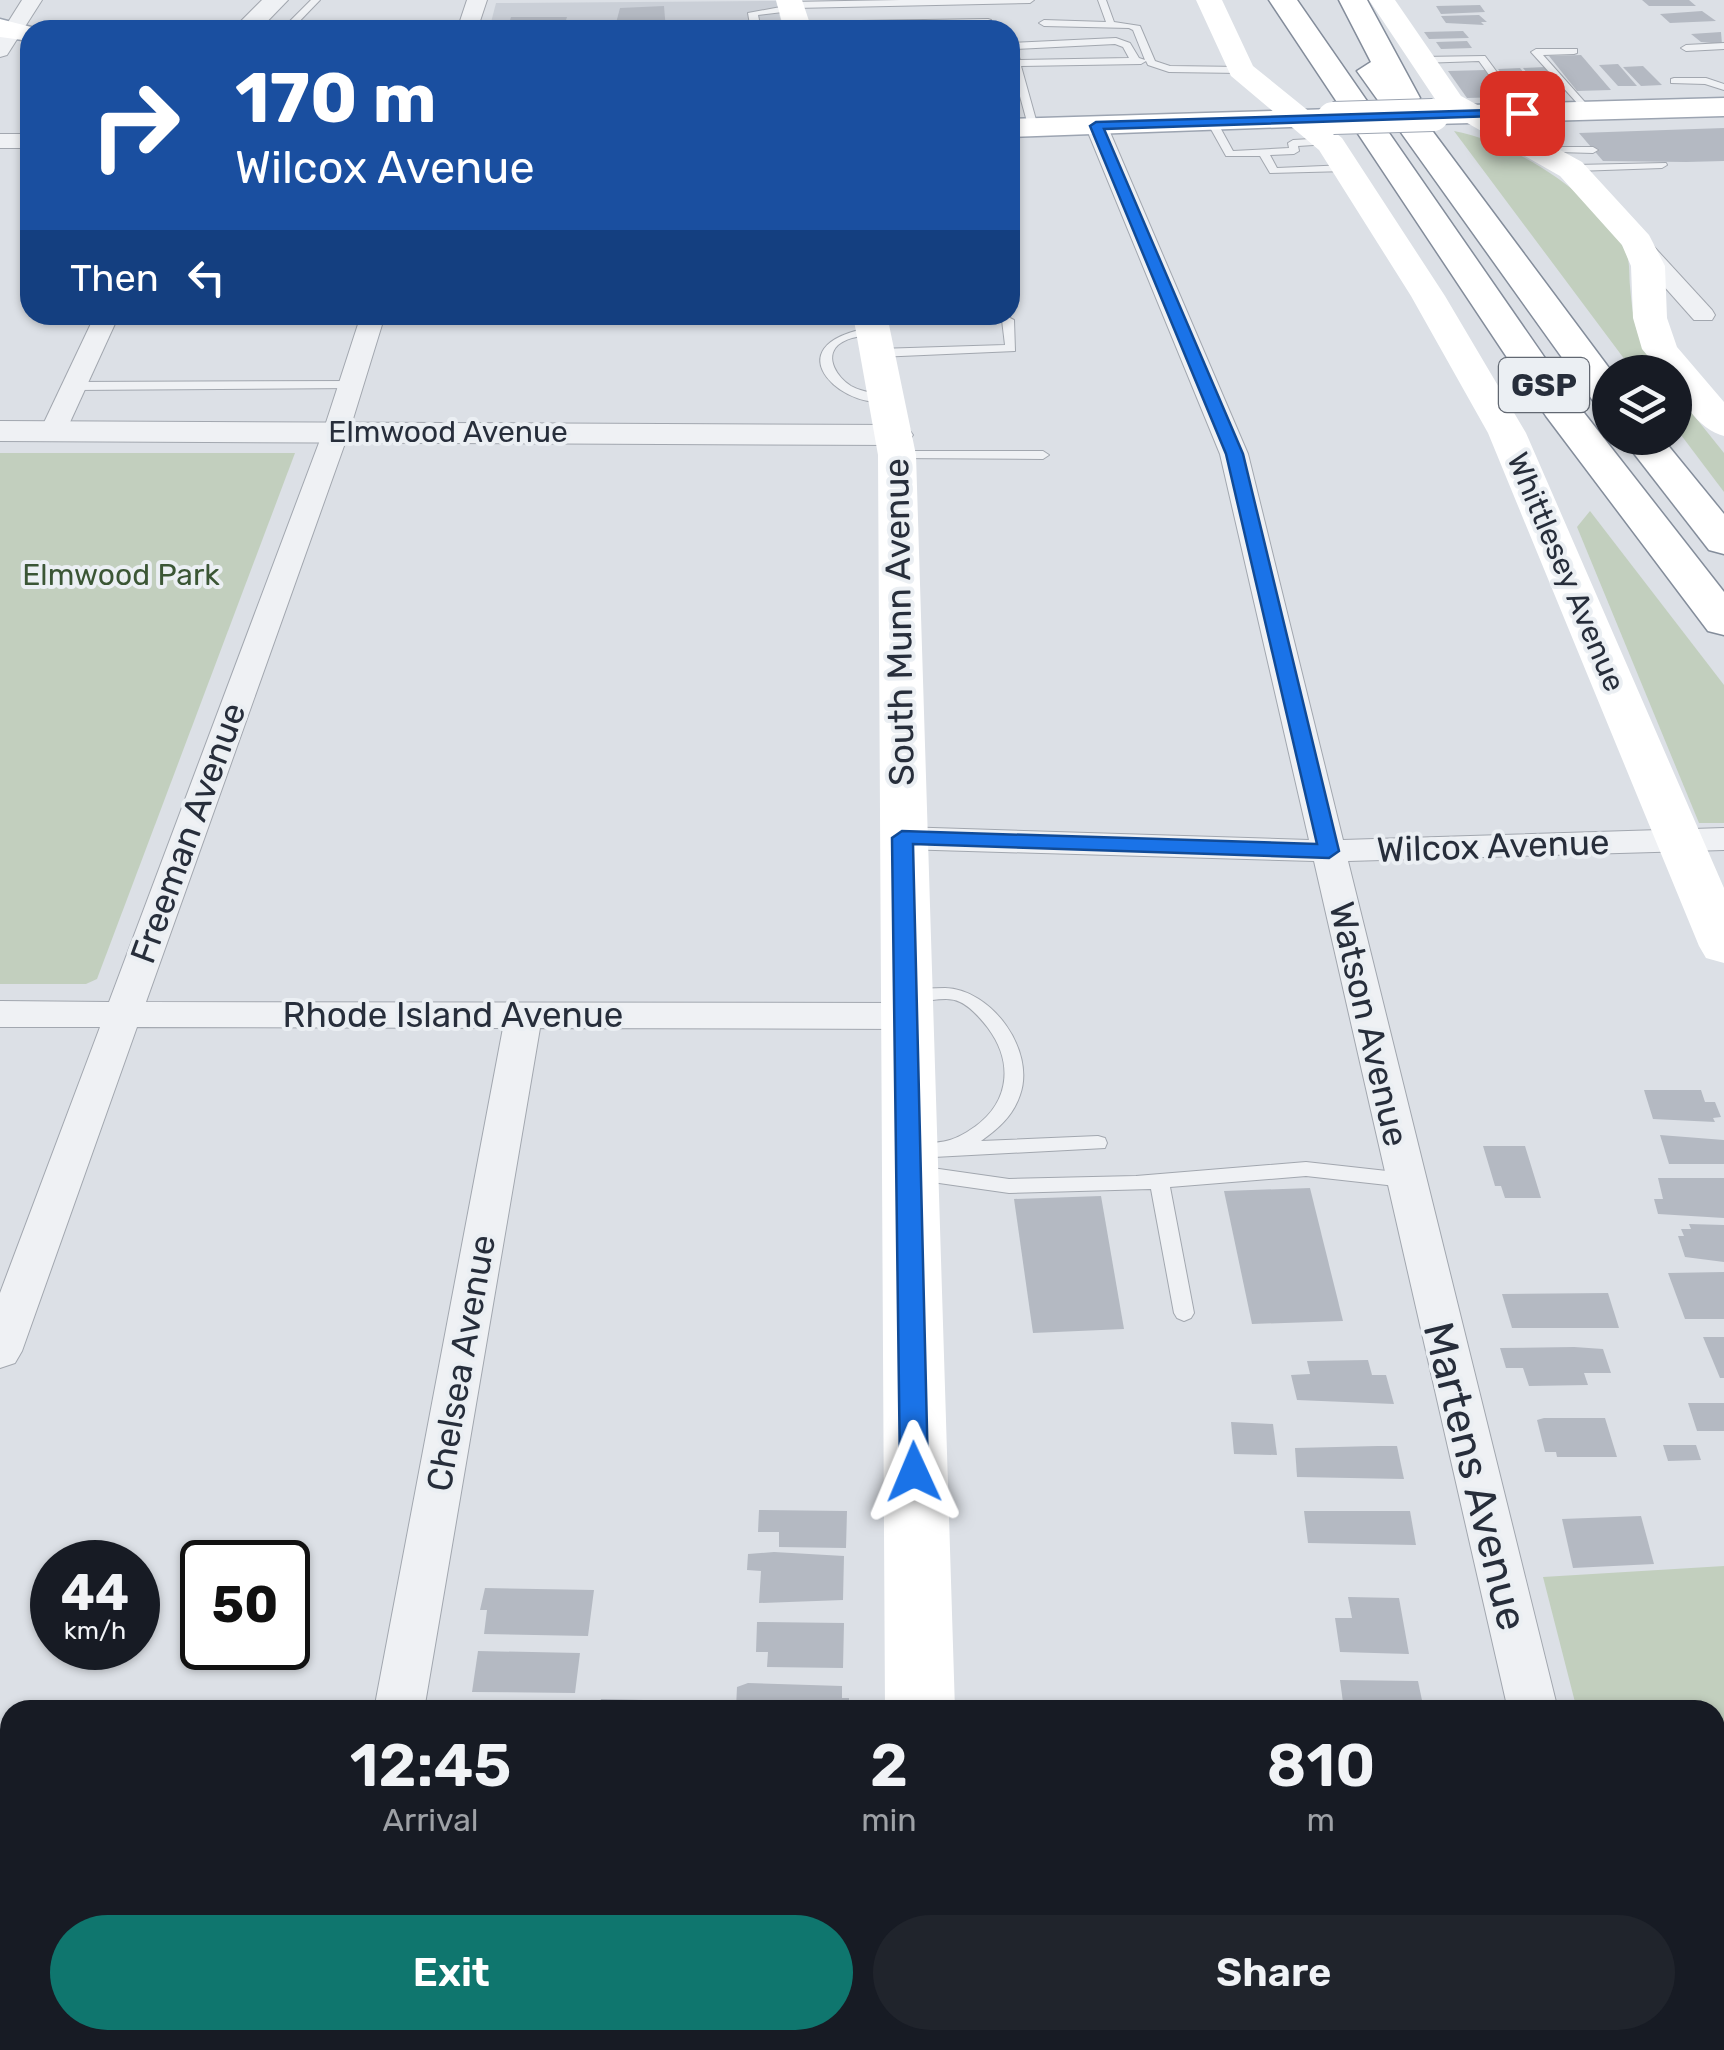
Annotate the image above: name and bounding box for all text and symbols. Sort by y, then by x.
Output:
text: 170 m [235,57,437,140]
icon: right [70,60,200,190]
pin [1480,71,1565,156]
icon: arrive [1495,86,1550,141]
text: Wilcox Avenue [235,141,535,194]
icon: left [179,250,234,305]
text: Then [70,255,159,301]
map controls [1592,355,1692,455]
button: layers [1592,355,1692,455]
road number: GSP [1499,358,1589,412]
street label: Elmwood Avenue [328,414,568,450]
street label: Whittlesey Avenue [1499,447,1633,697]
street label: South Munn Avenue [875,458,923,786]
park label: Elmwood Park [22,557,220,593]
street label: Freeman Avenue [121,697,255,969]
street label: Wilcox Avenue [1376,821,1610,871]
street label: Watson Avenue [1320,898,1418,1150]
street label: Rhode Island Avenue [283,994,623,1036]
street label: Chelsea Avenue [418,1231,504,1495]
street label: Martens Avenue [1413,1317,1537,1635]
position arrow [862,1420,966,1524]
speed limit sign: 50 [180,1540,310,1670]
text: 44 [61,1563,129,1623]
text: km/h [64,1616,126,1645]
text: 12:45 [350,1730,511,1801]
text: 2 [870,1730,908,1801]
text: 810 [1266,1730,1375,1801]
text: Arrival [383,1801,479,1839]
text: min [861,1801,917,1839]
text: m [1307,1801,1335,1839]
button: Exit [50,1915,853,2030]
button: Share [873,1915,1675,2030]

